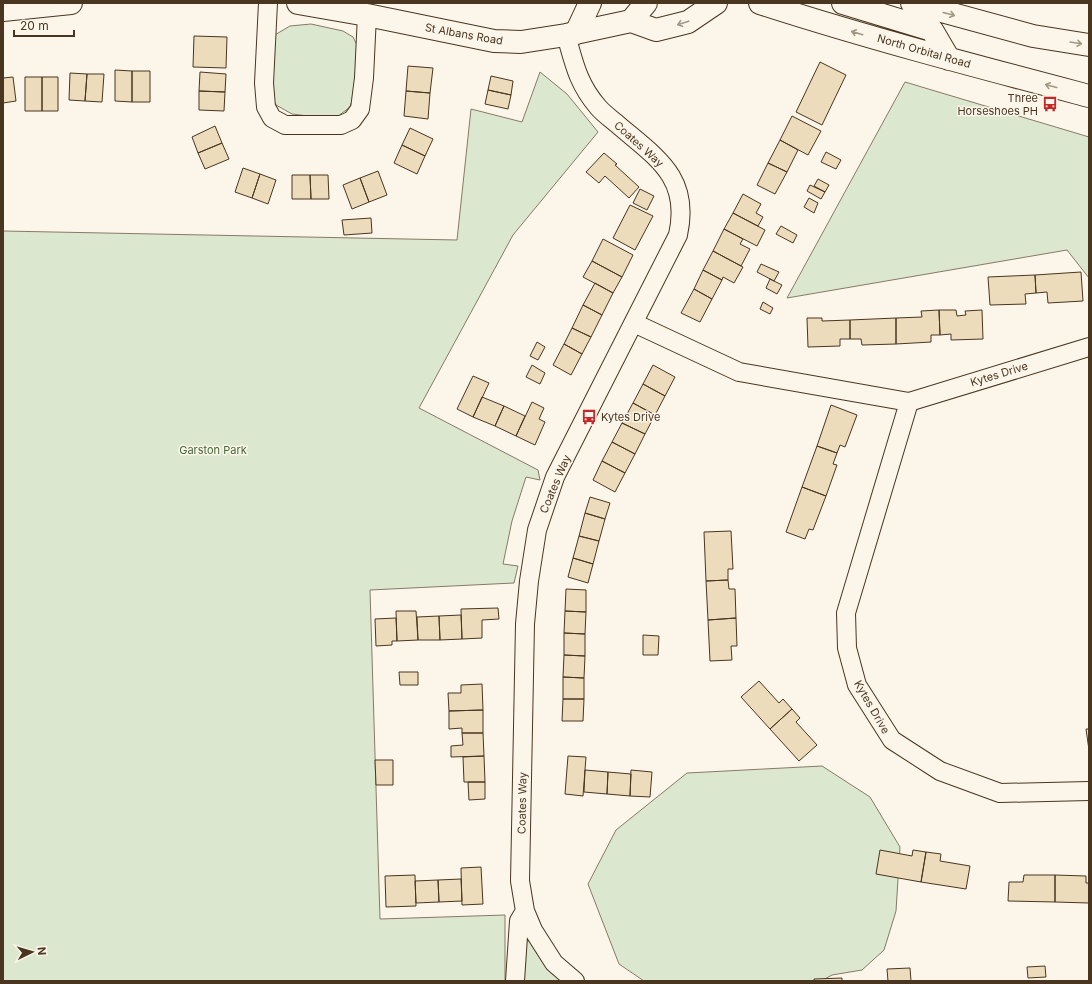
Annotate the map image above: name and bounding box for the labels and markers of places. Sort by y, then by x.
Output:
place label: Three Horseshoes PH [957,91,1038,118]
bus stop icon: Three Horseshoes PH [1041,95,1059,113]
bus stop icon: Kytes Drive [580,408,598,426]
place label: Kytes Drive [601,410,660,424]

